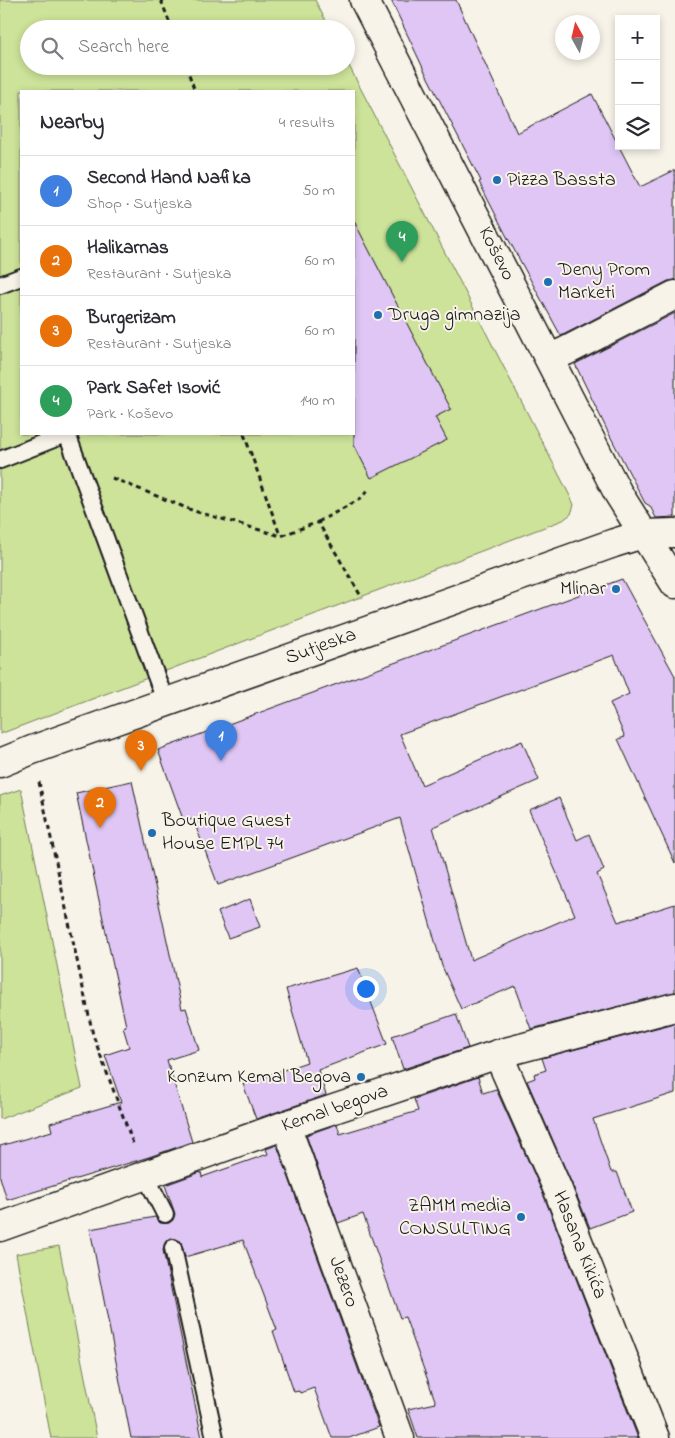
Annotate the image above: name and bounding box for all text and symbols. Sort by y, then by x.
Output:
north arrow [555,15,600,60]
map controls [615,15,660,150]
button: + [615,15,660,60]
search box [20,20,355,75]
icon: search [38,34,66,62]
text: Search here [78,34,169,61]
button: − [615,60,660,105]
button: layers [615,105,660,150]
text: Nearby [40,108,104,138]
text: 4 results [279,111,335,135]
text: Second Hand Nafika [87,165,251,192]
place label: Pizza Bassta [507,166,616,195]
marker: Pizza Bassta [491,174,503,186]
text: 1 [53,179,59,203]
text: 50 m [303,179,335,203]
text: Shop · Sutjeska [87,192,192,216]
pin: 4 [386,221,418,262]
street label: Koševo [470,222,522,286]
text: Halikarnas [87,235,169,262]
text: 2 [52,249,60,273]
text: 60 m [305,249,335,273]
place label: Deny Prom Marketi [557,256,650,308]
text: Restaurant · Sutjeska [87,262,231,286]
marker: Deny Prom Marketi [542,276,554,288]
place label: Druga gimnazija [387,301,521,331]
text: Burgerizam [87,305,176,332]
marker: Druga gimnazija [372,309,384,321]
text: 3 [53,319,59,343]
text: 60 m [305,319,335,343]
text: Restaurant · Sutjeska [87,332,231,356]
text: Park Safet Isović [87,375,220,402]
text: 4 [53,389,59,413]
text: 140 m [300,389,335,413]
text: Park · Koševo [87,402,173,426]
place label: Mlinar [560,575,607,604]
marker: Mlinar [610,583,622,595]
street label: Sutjeska [281,621,361,673]
pin: 1 [205,720,237,761]
pin: 3 [125,730,157,771]
pin: 2 [84,787,116,828]
place label: Boutique Guest House EMPL 74 [161,807,291,859]
marker: Boutique Guest House EMPL 74 [146,827,158,839]
your location [353,976,379,1002]
place label: Konzum Kemal Begova [167,1063,351,1093]
marker: Konzum Kemal Begova [355,1071,367,1083]
street label: Kemal begova [278,1077,392,1142]
street label: Hasana Kikića [544,1187,614,1303]
place label: ZAMM media CONSULTING [399,1192,511,1244]
marker: ZAMM media CONSULTING [515,1211,527,1223]
street label: Jezero [320,1252,366,1312]

